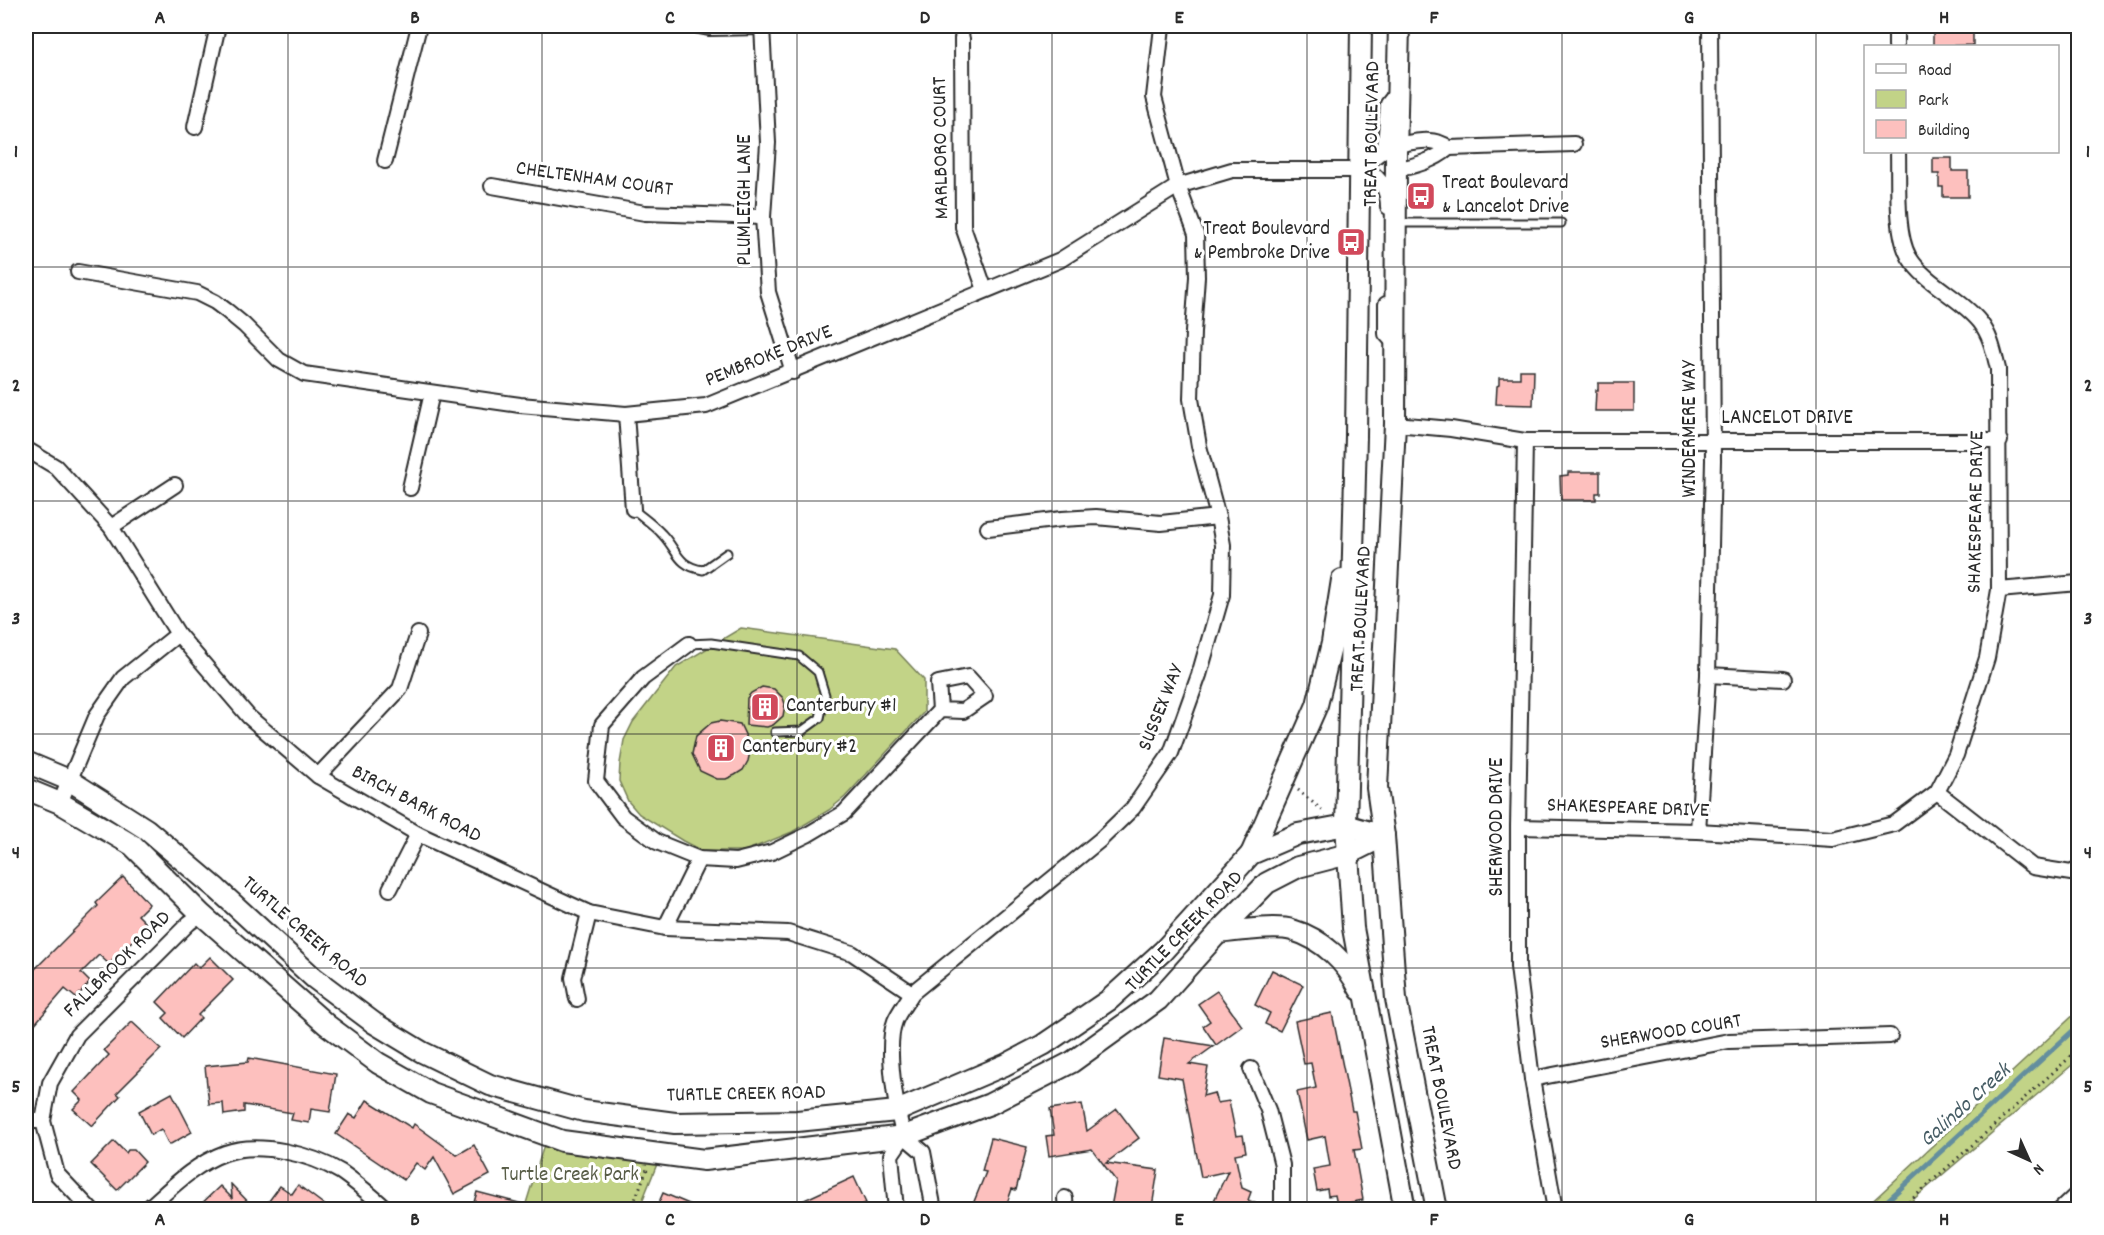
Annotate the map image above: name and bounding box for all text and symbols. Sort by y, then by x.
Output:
text: A [155,5,166,33]
text: B [410,5,420,33]
text: C [665,5,675,33]
text: D [920,5,931,33]
text: E [1174,5,1184,33]
text: F [1430,5,1440,33]
text: G [1684,5,1694,33]
text: H [1939,5,1949,33]
legend [1864,45,2059,153]
text: Road [1918,59,1952,84]
street label: TREAT BOULEVARD [1357,61,1389,207]
street label: MARLBORO COURT [926,76,958,220]
text: Park [1918,89,1949,114]
text: Building [1918,119,1970,144]
street label: PLUMLEIGH LANE [731,134,761,266]
text: 1 [14,139,18,167]
text: 1 [2086,139,2090,167]
street label: CHELTENHAM COURT [514,154,675,206]
place label: Treat Boulevard & Lancelot Drive [1442,169,1569,223]
bus stop icon: Treat Boulevard & Lancelot Drive [1405,180,1437,212]
place label: Treat Boulevard & Pembroke Drive [1193,215,1330,269]
bus stop icon: Treat Boulevard & Pembroke Drive [1335,226,1367,258]
street label: PEMBROKE DRIVE [701,318,838,396]
street label: WINDERMERE WAY [1676,359,1706,498]
text: 2 [12,373,20,401]
text: 2 [2084,373,2092,401]
street label: LANCELOT DRIVE [1721,404,1853,434]
street label: SHAKESPEARE DRIVE [1961,430,1993,593]
street label: TREAT BOULEVARD [1343,545,1381,693]
text: 3 [12,606,20,634]
text: 3 [2084,606,2092,634]
street label: SUSSEX WAY [1131,659,1193,756]
building icon: Canterbury #1 [749,691,781,723]
place label: Canterbury #1 [786,692,897,722]
building icon: Canterbury #2 [705,732,737,764]
place label: Canterbury #2 [742,733,857,763]
street label: SHERWOOD DRIVE [1483,757,1513,896]
street label: BIRCH BARK ROAD [346,758,486,852]
street label: SHAKESPEARE DRIVE [1546,791,1710,827]
text: 4 [12,840,20,868]
text: 4 [2084,840,2092,868]
street label: TURTLE CREEK ROAD [1119,864,1251,1000]
street label: TURTLE CREEK ROAD [234,870,374,997]
street label: FALLBROOK ROAD [57,904,179,1026]
street label: SHERWOOD COURT [1598,1007,1744,1059]
street label: TREAT BOULEVARD [1411,1024,1469,1173]
water label: Galindo Creek [1913,1055,2020,1155]
text: 5 [11,1074,21,1102]
text: 5 [2083,1074,2093,1102]
street label: TURTLE CREEK ROAD [666,1079,826,1111]
north arrow [1999,1130,2059,1190]
text: N [2027,1158,2049,1180]
park label: Turtle Creek Park [501,1161,639,1191]
text: A [155,1207,166,1235]
text: B [410,1207,420,1235]
text: C [665,1207,675,1235]
text: D [920,1207,931,1235]
text: E [1174,1207,1184,1235]
text: F [1430,1207,1440,1235]
text: G [1684,1207,1694,1235]
text: H [1939,1207,1949,1235]

